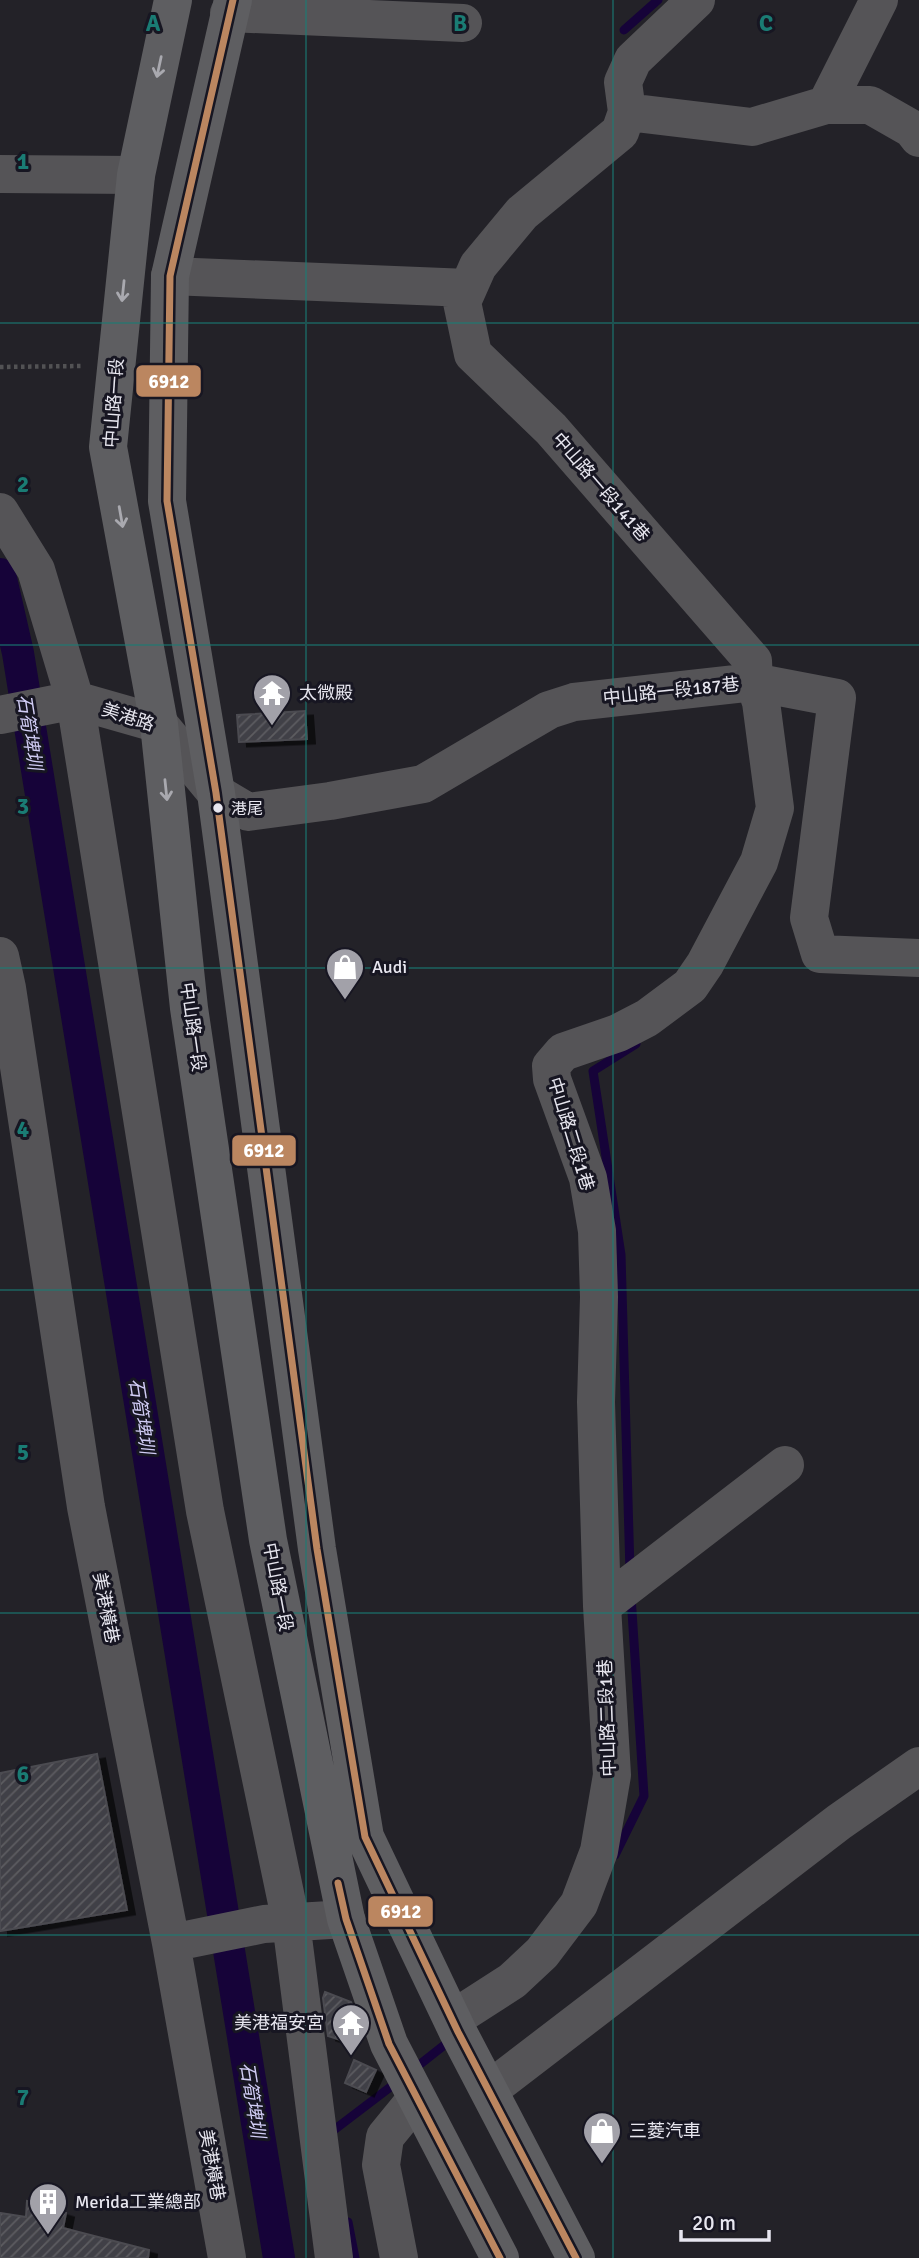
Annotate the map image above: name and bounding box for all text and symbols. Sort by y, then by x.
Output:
text: A [146,9,161,38]
text: B [453,9,467,38]
text: C [759,9,773,38]
one-way arrow [151,55,165,78]
text: 1 [17,147,29,176]
one-way arrow [117,279,130,302]
street label: 中山路一段 [100,357,128,449]
line badge: 6912 [135,364,202,398]
text: 6912 [148,370,190,394]
street label: 中山路一段141巷 [548,428,654,546]
text: 2 [17,470,29,499]
one-way arrow [115,505,128,528]
temple icon: 太微殿 [251,672,293,727]
street label: 中山路一段187巷 [602,673,740,709]
place label: 太微殿 [299,682,353,704]
water label: 石筍埤圳 [11,693,47,775]
street label: 美港路 [99,698,157,736]
one-way arrow [159,778,172,800]
text: 3 [17,792,29,821]
place label: 港尾 [231,799,263,819]
marker: 港尾 [211,801,225,815]
shop icon: Audi [324,946,366,1001]
place label: Audi [372,956,407,978]
street label: 中山路一段 [176,981,210,1073]
street label: 中山路二段1巷 [543,1074,599,1194]
text: 4 [17,1115,29,1144]
line badge: 6912 [231,1134,297,1167]
text: 6912 [243,1139,285,1163]
water label: 石筍埤圳 [123,1377,159,1459]
text: 5 [17,1438,29,1467]
street label: 中山路一段 [259,1541,297,1633]
street label: 美港橫巷 [88,1571,124,1645]
street label: 中山路二段1巷 [594,1659,620,1777]
text: 6 [17,1760,29,1789]
line badge: 6912 [367,1895,434,1928]
text: 6912 [380,1900,422,1924]
temple icon: 美港福安宮 [330,2002,372,2057]
place label: 美港福安宮 [234,2012,324,2034]
water label: 石筍埤圳 [234,2061,270,2143]
text: 7 [17,2083,29,2112]
shop icon: 三菱汽車 [581,2110,623,2165]
place label: 三菱汽車 [629,2120,701,2142]
street label: 美港橫巷 [195,2128,229,2202]
building icon: Merida工業總部 [27,2181,69,2236]
place label: Merida工業總部 [75,2191,201,2213]
scale bar [681,2198,768,2242]
text: 20 m [692,2210,736,2236]

